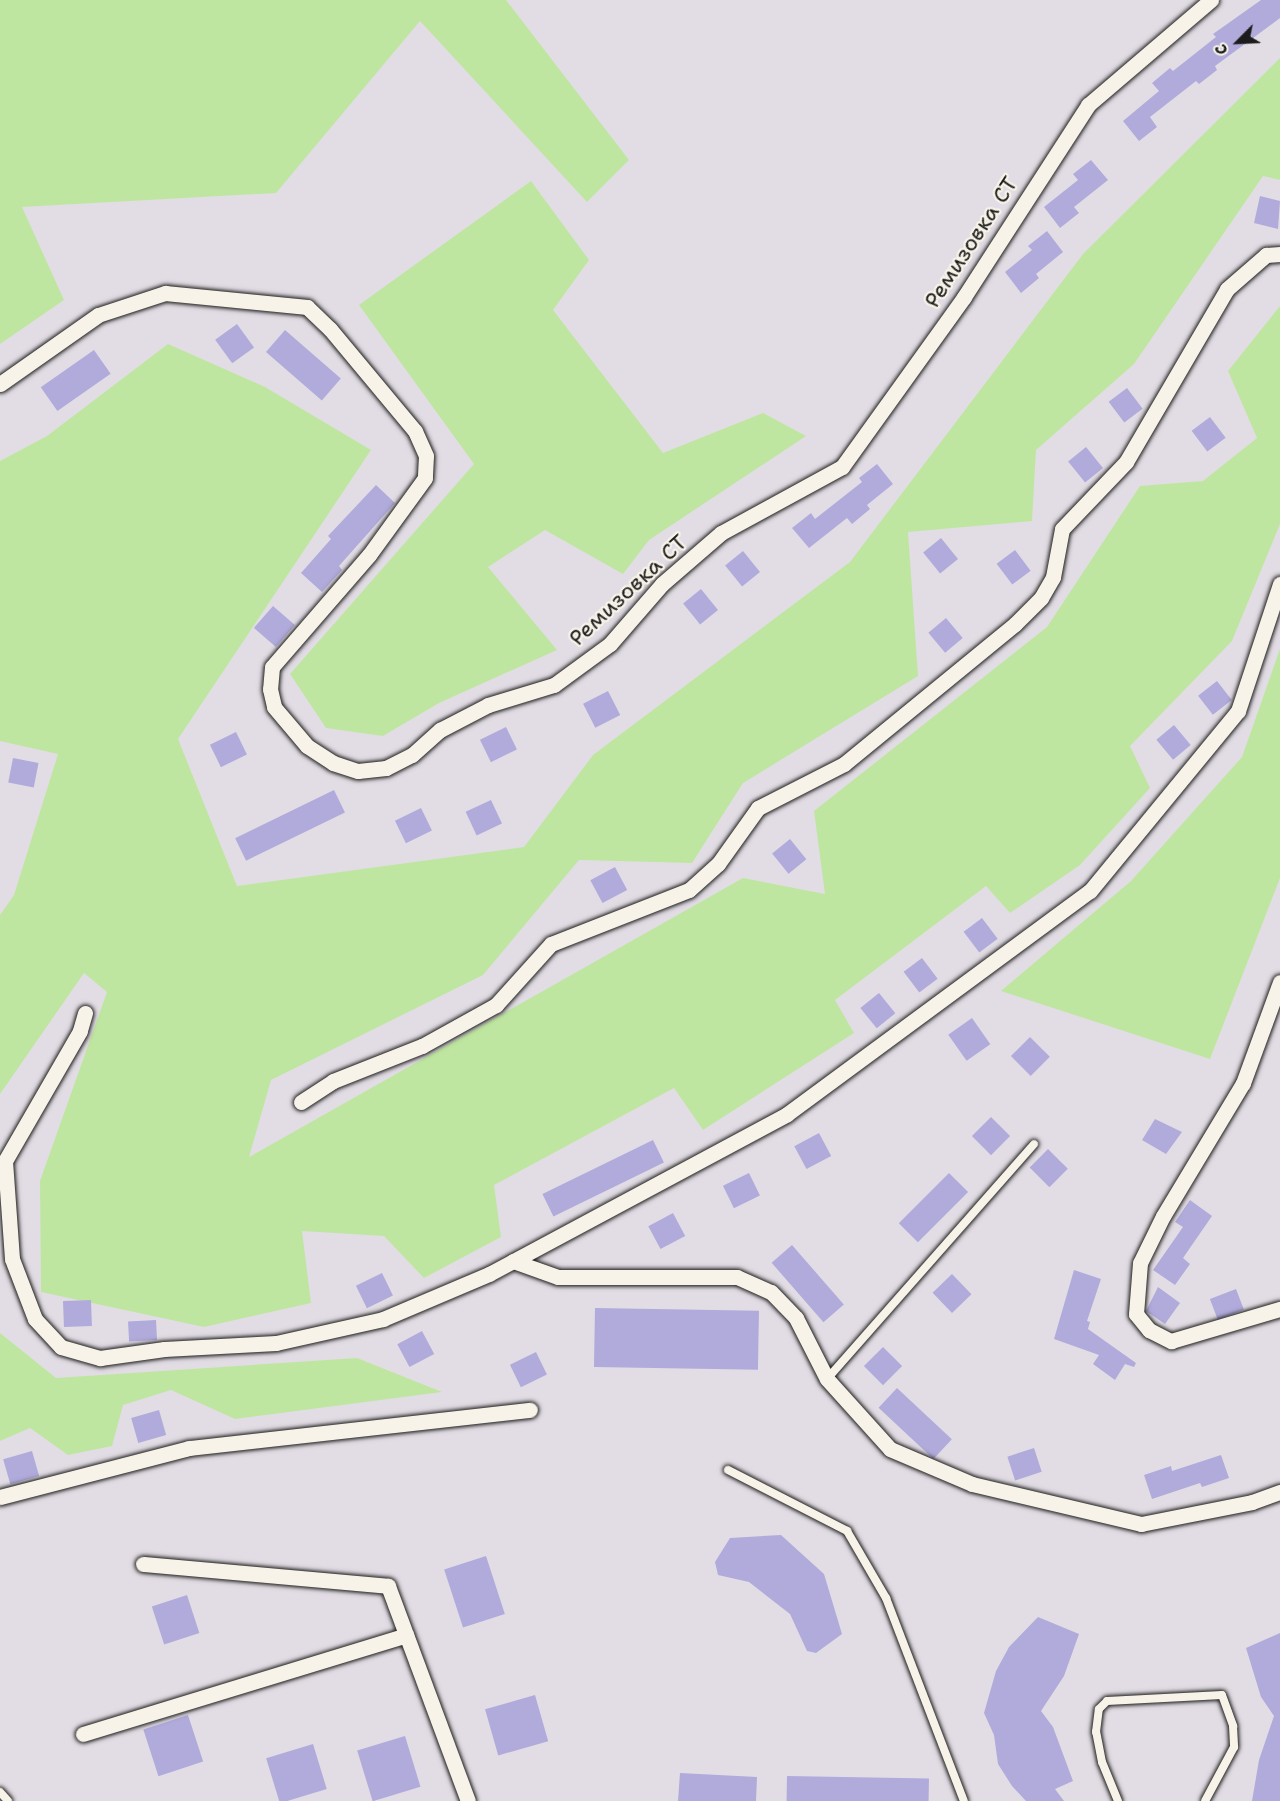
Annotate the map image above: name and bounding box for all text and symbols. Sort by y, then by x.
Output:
north arrow [1208,12,1268,72]
text: С [1210,41,1233,58]
street label: Ремизовка СТ [919,171,1023,313]
street label: Ремизовка СТ [564,529,692,651]

